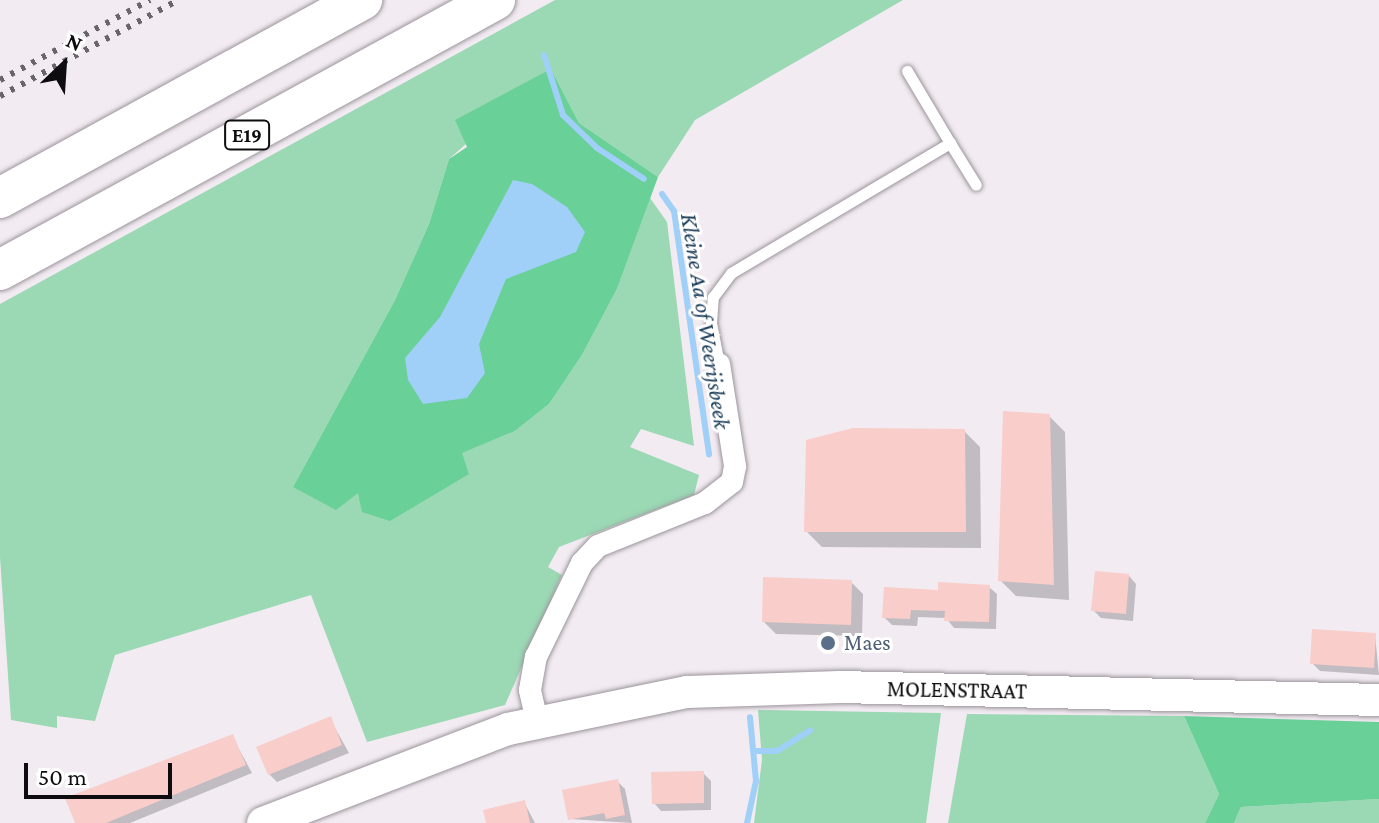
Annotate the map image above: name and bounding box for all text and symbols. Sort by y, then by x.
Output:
north arrow [24,24,104,104]
text: N [62,27,86,56]
road number: E19 [223,119,271,151]
water label: Kleine Aa of Weerijsbeek [675,211,737,431]
place label: Maes [844,630,891,656]
marker: Maes [819,634,837,652]
street label: MOLENSTRAAT [887,676,1027,704]
scale bar [28,747,176,797]
text: 50 m [38,763,87,790]

